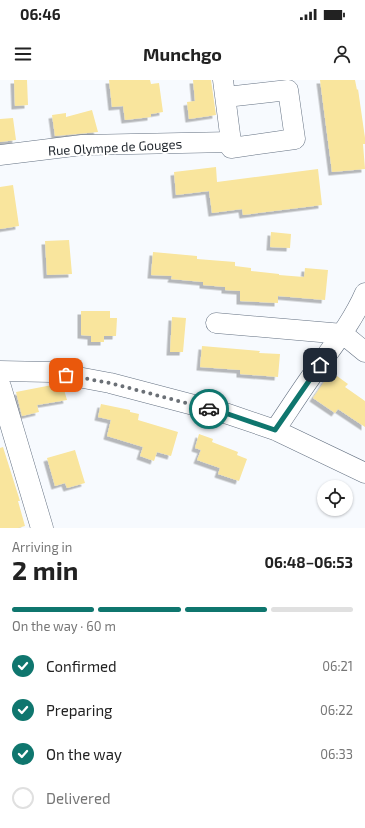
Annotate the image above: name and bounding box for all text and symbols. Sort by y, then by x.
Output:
text: 06:46 [20,5,61,23]
icon: menu [12,43,34,65]
text: Munchgo [143,43,222,65]
icon: person [331,43,353,65]
street label: Rue Olympe de Gouges [48,135,182,159]
pin [303,348,337,382]
icon: home [309,354,331,376]
pin [49,358,83,392]
icon: bag [55,364,77,386]
courier [189,389,229,429]
icon: car [198,398,220,420]
map controls [317,480,353,516]
button: locate [317,480,353,516]
text: Arriving in [12,539,72,555]
text: 06:48–06:53 [265,553,353,571]
text: 2 min [12,554,78,585]
text: On the way · 60 m [12,618,116,634]
icon: check [12,655,34,677]
text: Confirmed [46,657,117,675]
text: 06:21 [322,658,353,674]
icon: check [12,699,34,721]
text: Preparing [46,701,112,719]
text: 06:22 [320,702,353,718]
icon: check [12,743,34,765]
text: On the way [46,745,122,763]
text: 06:33 [320,746,353,762]
text: Delivered [46,789,111,807]

